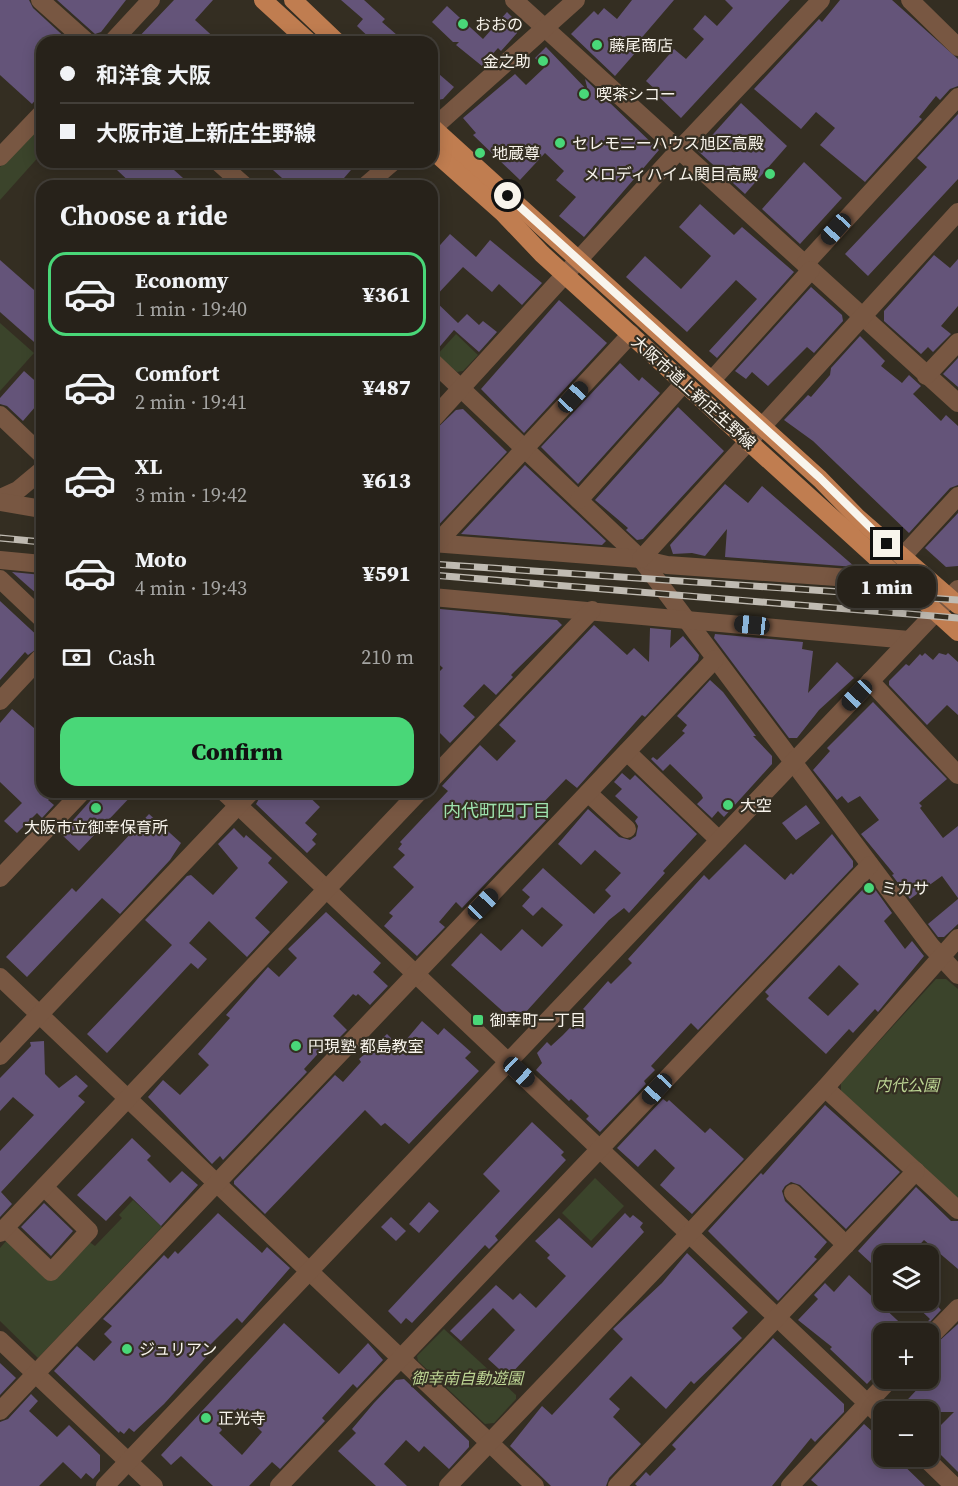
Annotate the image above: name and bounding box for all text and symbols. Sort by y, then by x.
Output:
place label: おおの [475,13,523,35]
marker: おおの [456,17,470,31]
place label: 藤尾商店 [609,34,673,56]
marker: 藤尾商店 [590,38,604,52]
place label: 金之助 [483,50,531,72]
marker: 金之助 [536,54,550,68]
text: 和洋食 大阪 [96,60,211,90]
place label: 喫茶シコー [596,83,676,105]
marker: 喫茶シコー [577,87,591,101]
text: 大阪市道上新庄生野線 [96,118,316,148]
place label: セレモニーハウス旭区高殿 [572,132,764,154]
marker: セレモニーハウス旭区高殿 [553,136,567,150]
place label: 地蔵尊 [492,142,540,164]
marker: 地蔵尊 [473,146,487,160]
place label: メロディハイム関目高殿 [584,163,758,185]
marker: メロディハイム関目高殿 [763,167,777,181]
route start [494,182,521,209]
text: Choose a ride [60,197,228,234]
car [817,210,855,248]
text: Economy [135,265,229,295]
icon: car [63,267,117,321]
text: ¥361 [363,279,411,309]
text: 1 min · 19:40 [135,295,247,323]
street label: 大阪市道上新庄生野線 [627,330,761,454]
text: Comfort [135,358,219,388]
icon: car [63,360,117,414]
text: ¥487 [363,372,411,402]
car [554,378,592,416]
text: 2 min · 19:41 [135,388,247,416]
text: XL [135,451,162,481]
icon: car [63,453,117,507]
text: ¥613 [363,465,411,495]
text: 3 min · 19:42 [135,481,247,509]
route end [873,530,900,557]
text: Moto [135,544,187,574]
icon: car [63,546,117,600]
text: ¥591 [363,558,411,588]
callout: 1 min [838,565,936,607]
text: 1 min [860,573,913,601]
text: 4 min · 19:43 [135,574,247,602]
car [733,614,771,636]
icon: cash [60,641,93,674]
text: Cash [108,642,156,672]
text: 210 m [361,643,414,671]
car [838,676,876,714]
button: Confirm [60,717,414,786]
place label: 大空 [740,794,772,816]
district label: 内代町四丁目 [443,798,551,823]
marker: 大空 [721,798,735,812]
marker: 大阪市立御幸保育所 [89,801,103,815]
place label: 大阪市立御幸保育所 [24,816,168,838]
place label: ミカサ [881,877,929,899]
marker: ミカサ [862,881,876,895]
car [464,885,502,923]
place label: 御幸町一丁目 [490,1009,586,1031]
marker: 御幸町一丁目 [471,1013,485,1027]
place label: 円現塾 都島教室 [308,1035,424,1057]
marker: 円現塾 都島教室 [289,1039,303,1053]
car [500,1053,538,1091]
car [638,1070,676,1108]
park label: 内代公園 [875,1074,941,1096]
map controls [873,1245,939,1467]
button: layers [873,1245,939,1311]
button: + [873,1323,939,1389]
place label: ジュリアン [139,1338,217,1360]
marker: ジュリアン [120,1342,134,1356]
park label: 御幸南自動遊園 [411,1367,525,1389]
button: − [873,1401,939,1467]
place label: 正光寺 [218,1407,266,1429]
marker: 正光寺 [199,1411,213,1425]

